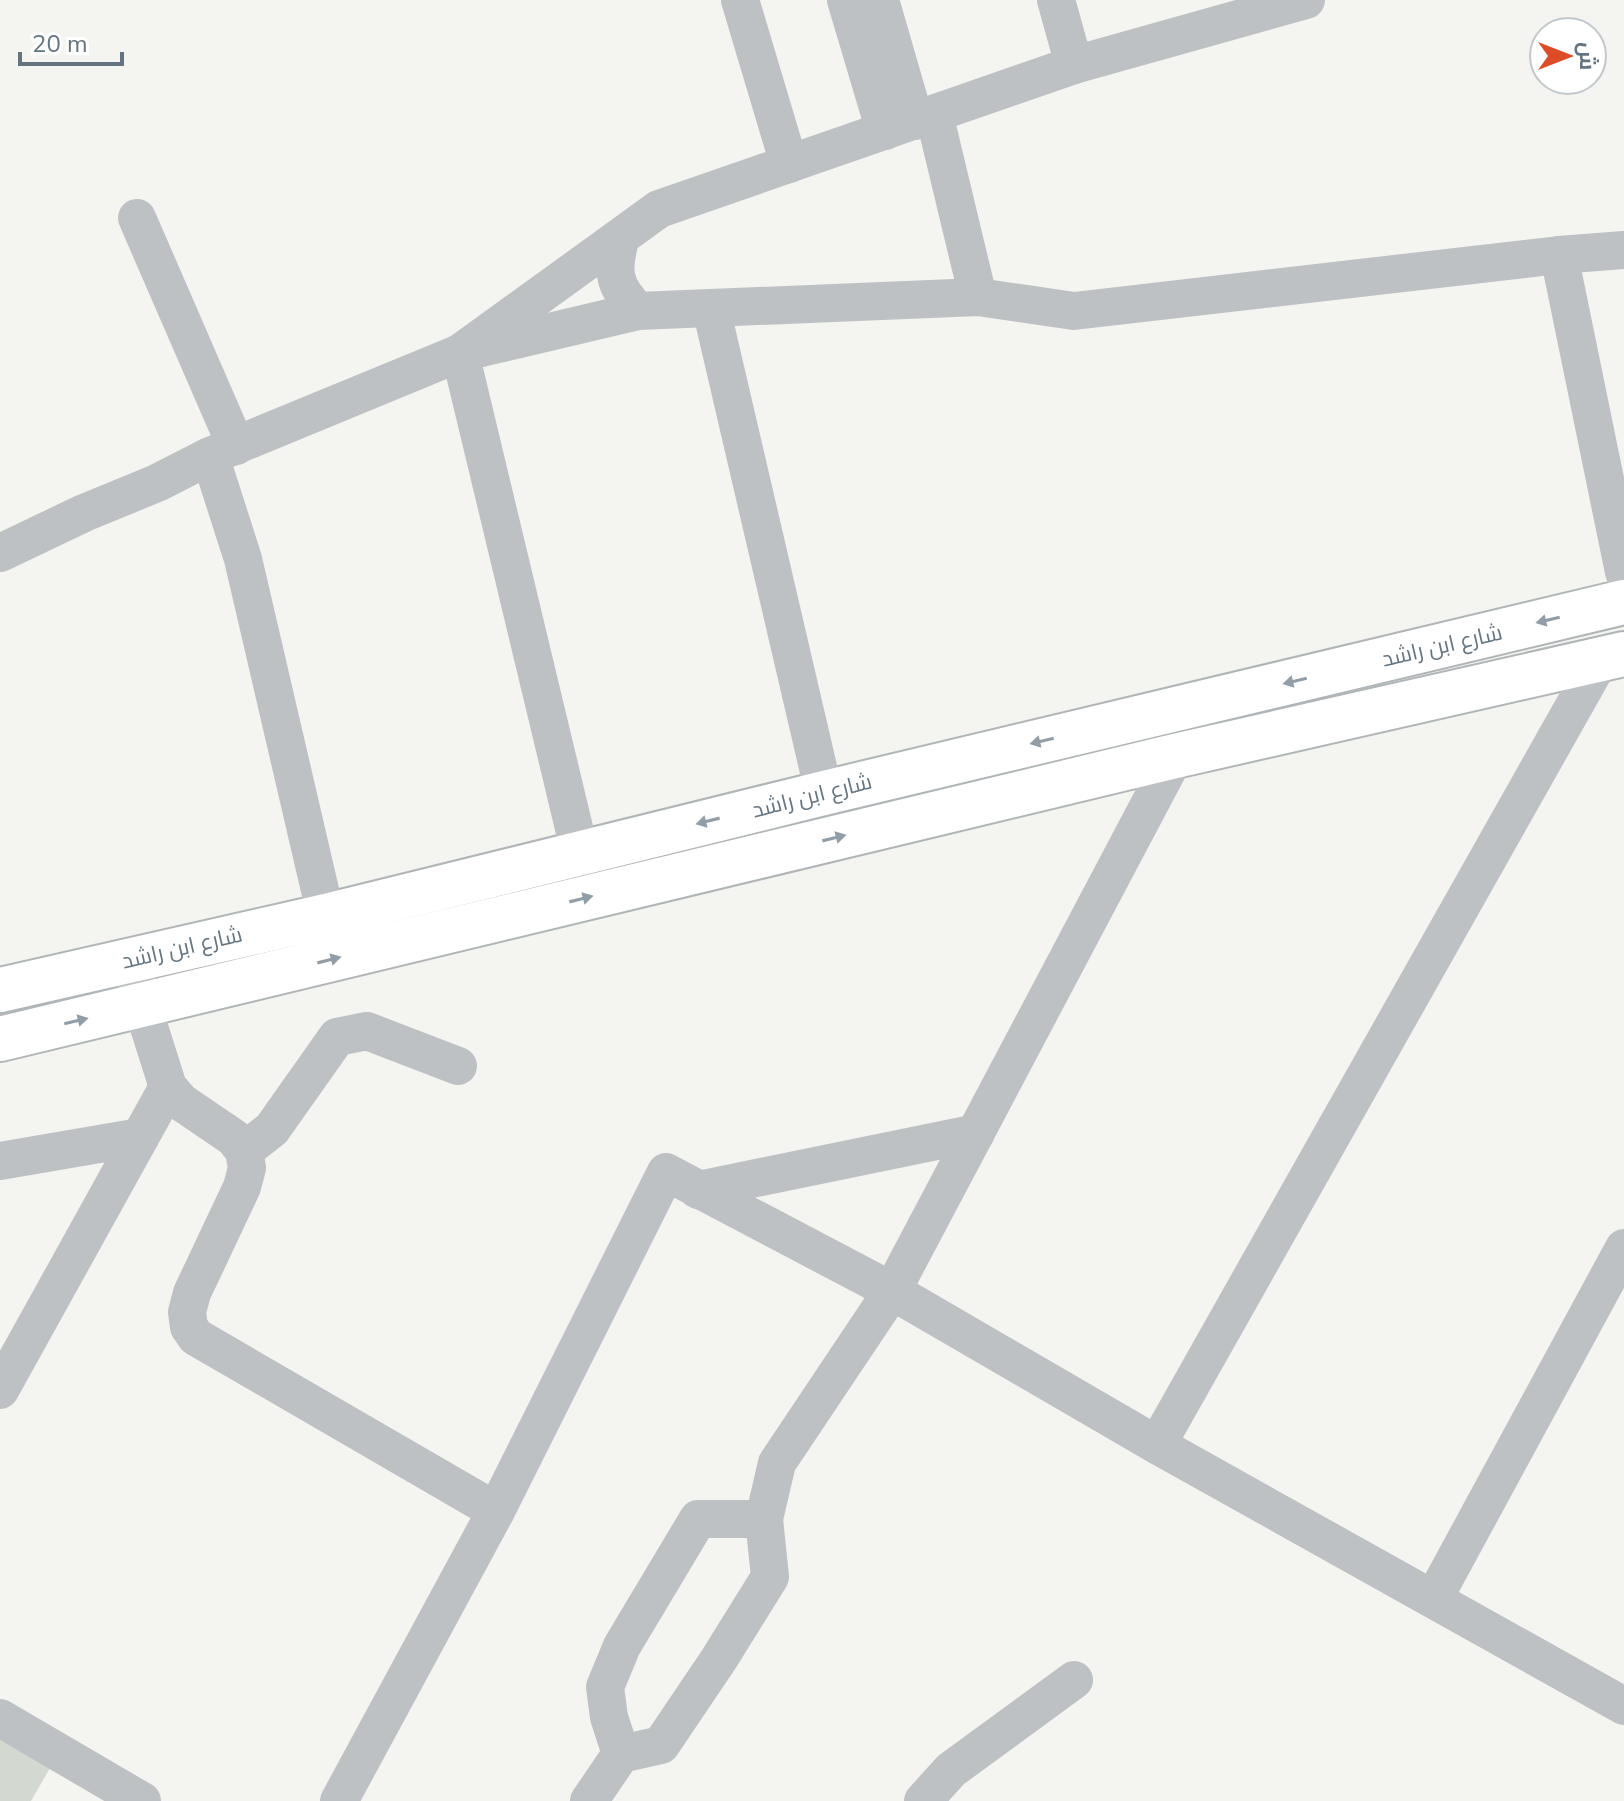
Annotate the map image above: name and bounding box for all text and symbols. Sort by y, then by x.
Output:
scale bar [20,16,122,66]
north arrow [1528,16,1608,96]
text: 20 m [32,28,88,60]
text: ش [1572,42,1602,70]
one-way arrow [1536,615,1561,627]
street label: شارع ابن راشد [1379,618,1505,674]
one-way arrow [1283,675,1308,688]
one-way arrow [1030,735,1055,748]
street label: شارع ابن راشد [749,767,875,825]
one-way arrow [695,816,720,828]
one-way arrow [822,832,847,844]
one-way arrow [569,893,594,905]
street label: شارع ابن راشد [119,920,245,976]
one-way arrow [316,954,341,966]
one-way arrow [63,1014,88,1027]

